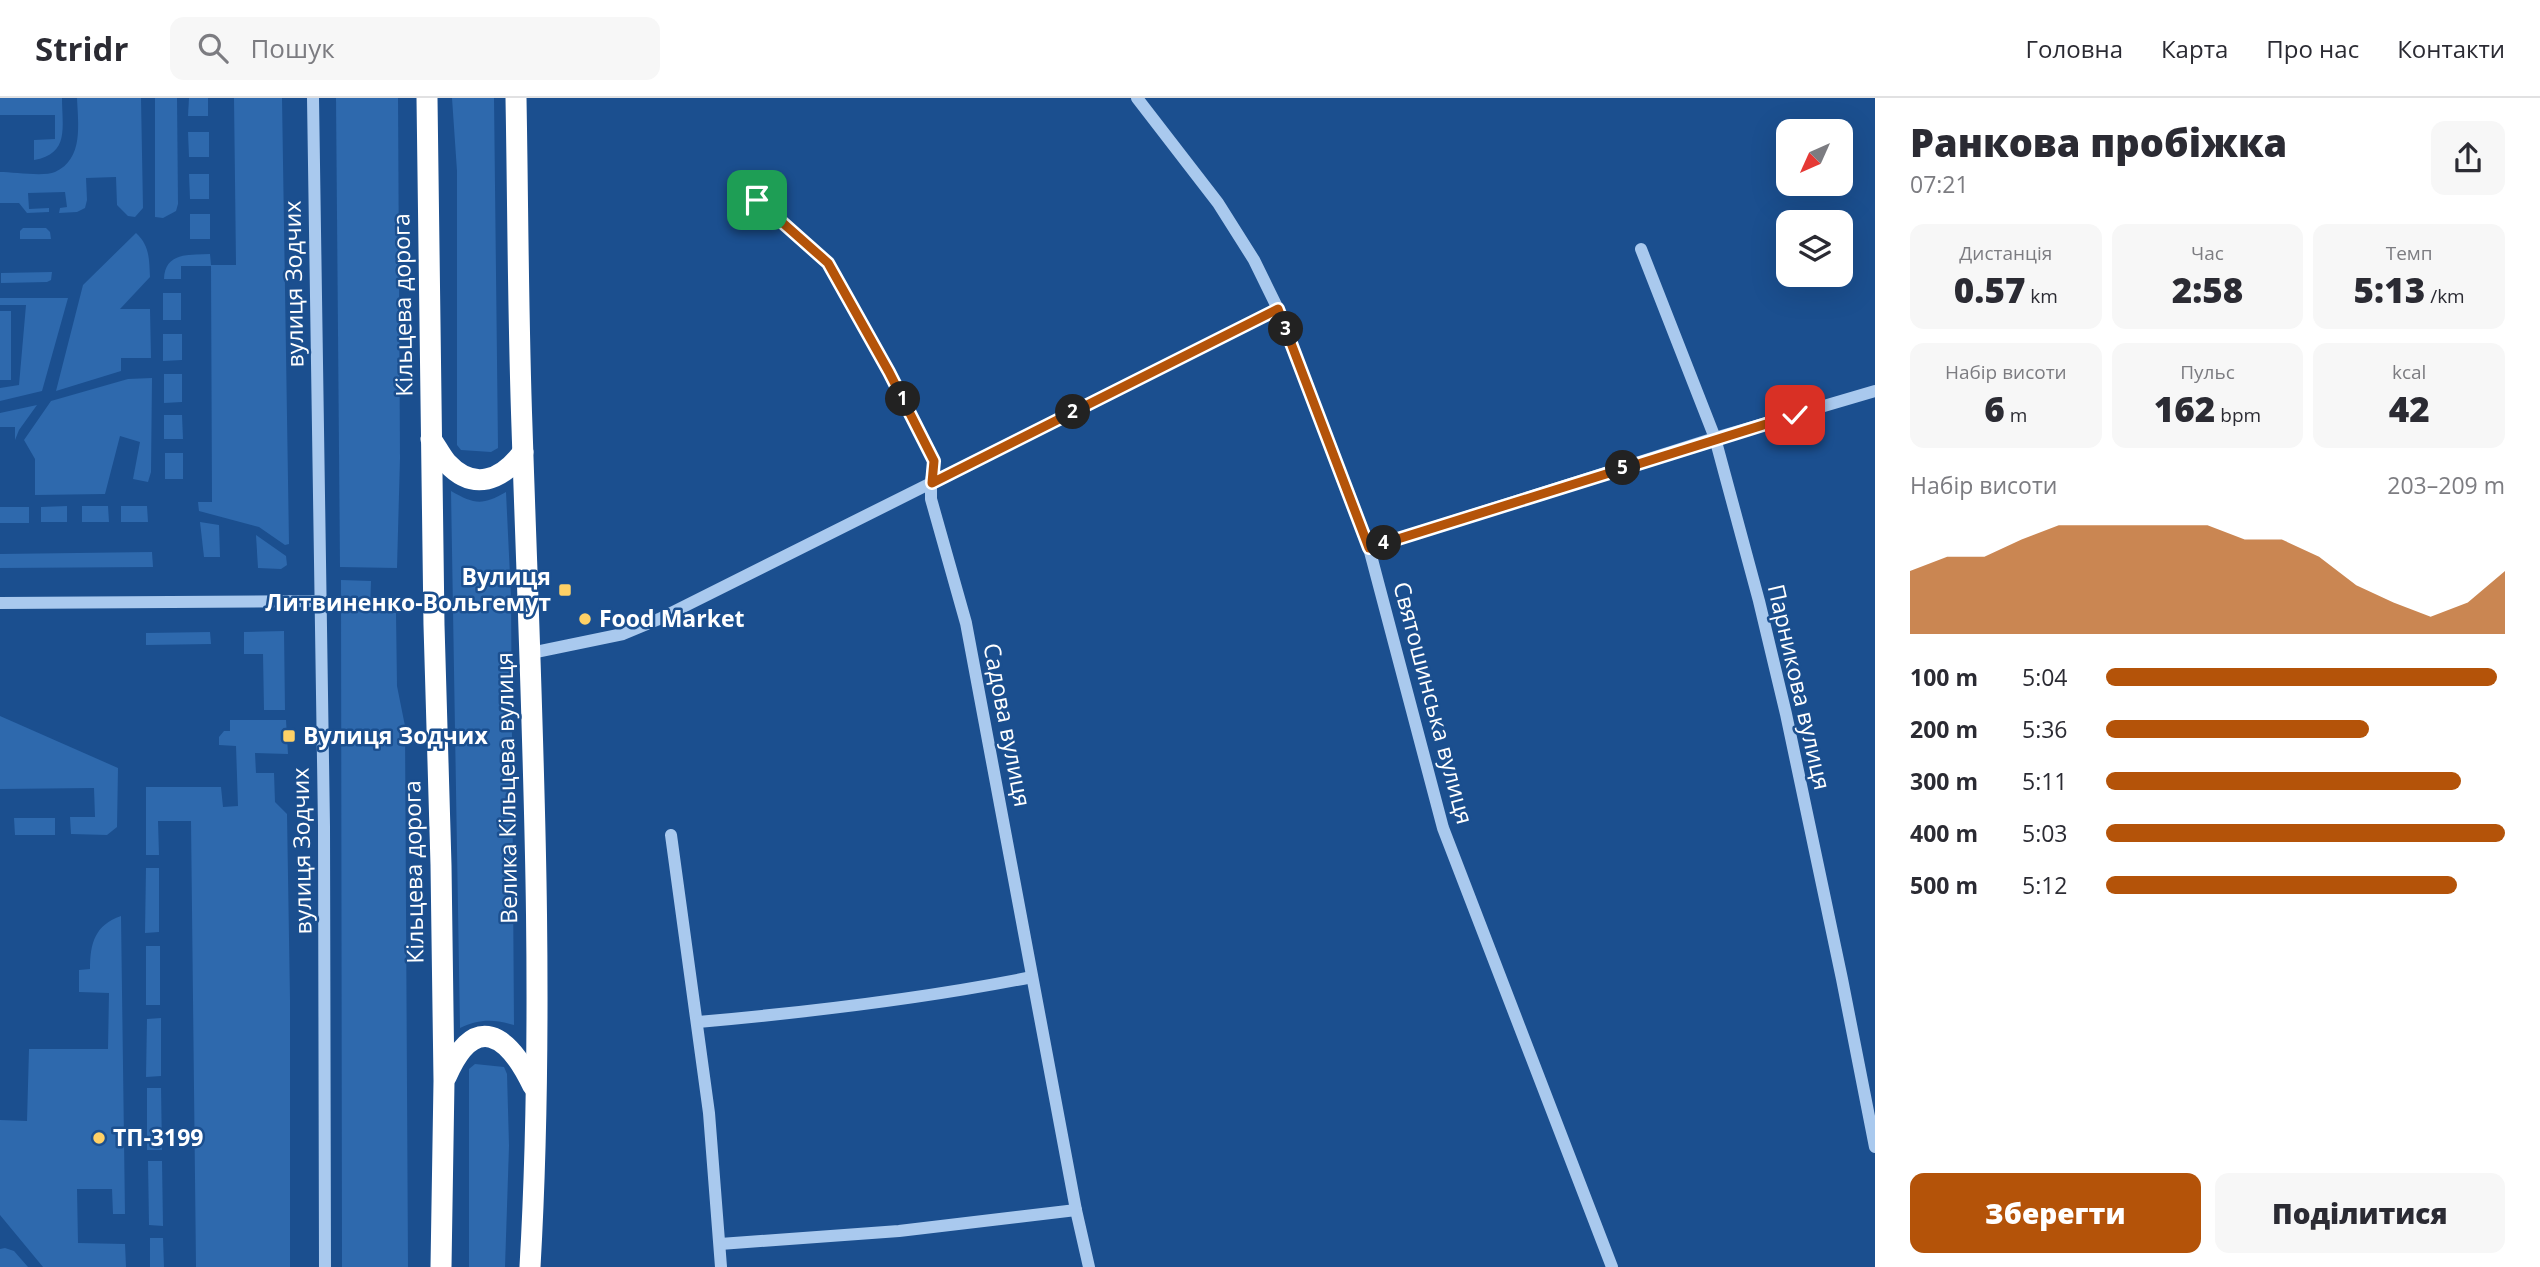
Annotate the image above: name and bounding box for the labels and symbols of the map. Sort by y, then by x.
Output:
north arrow [1776,119,1853,196]
pin [727,170,787,230]
street label: вулиця Зодчих [276,200,310,368]
street label: Кільцева дорога [384,213,420,397]
pin: 3 [1268,312,1304,346]
pin: 1 [886,382,920,416]
pin [1765,385,1825,445]
pin: 2 [1056,394,1090,430]
pin: 5 [1606,450,1640,486]
pin: 4 [1366,526,1402,560]
place label: Вулиця Литвиненко-Вольгемут [265,560,551,618]
street label: Святошинська вулиця [1386,578,1482,827]
street label: Парникова вулиця [1761,581,1839,793]
marker: Вулиця Литвиненко-Вольгемут [557,582,573,598]
place label: Food Market [599,602,745,634]
marker: Food Market [577,611,593,627]
street label: Садова вулиця [976,640,1040,809]
street label: Велика Кільцева вулиця [488,652,524,924]
place label: Вулиця Зодчих [303,719,488,751]
marker: Вулиця Зодчих [281,728,297,744]
street label: вулиця Зодчих [284,767,318,935]
street label: Кільцева дорога [395,780,431,964]
place label: ТП-3199 [113,1121,203,1153]
marker: ТП-3199 [91,1130,107,1146]

